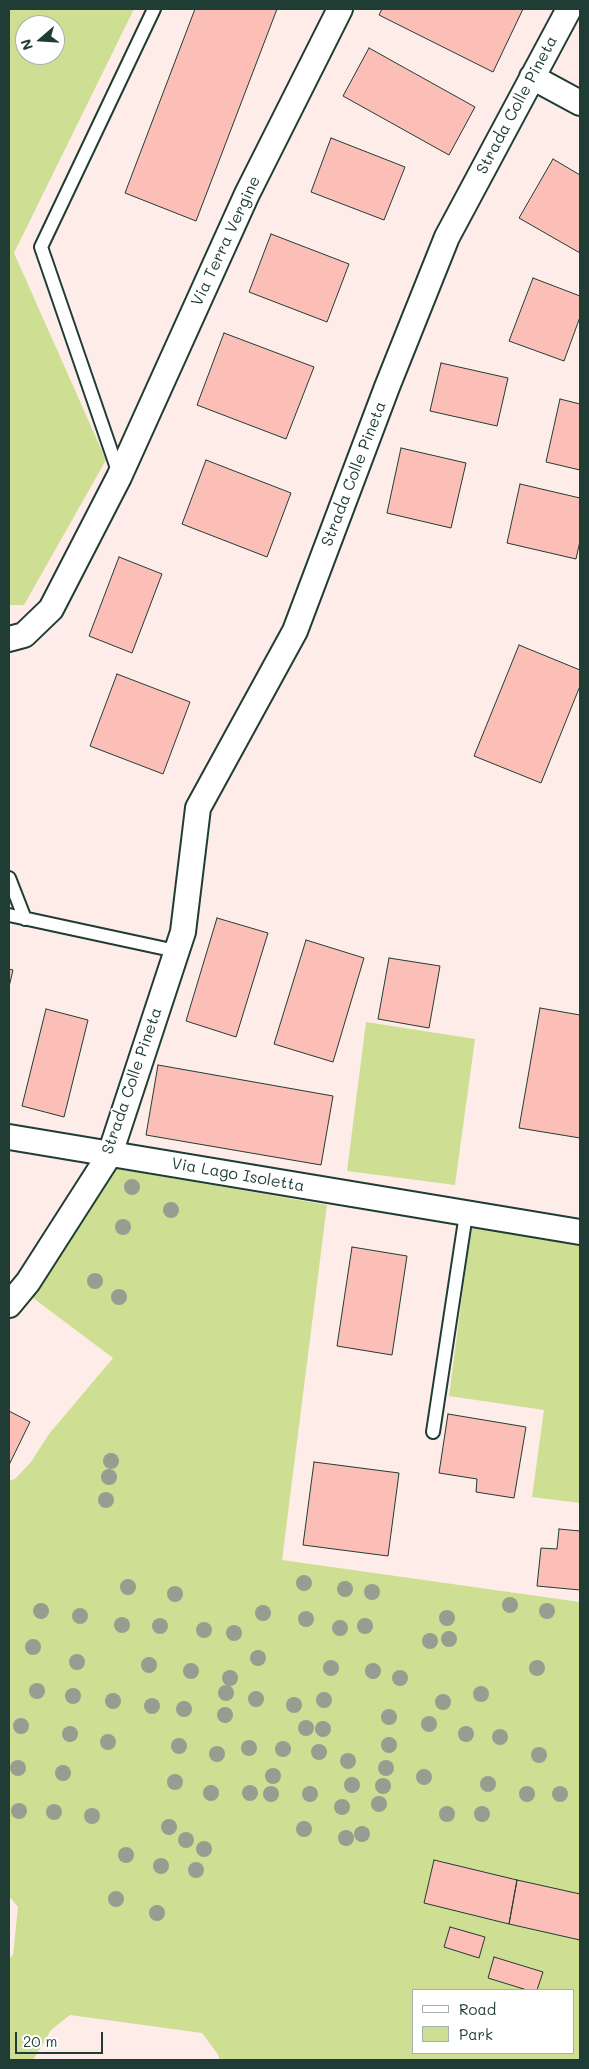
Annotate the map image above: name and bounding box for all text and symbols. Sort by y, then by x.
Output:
north arrow [15,15,65,65]
street label: Strada Colle Pineta [472,33,562,177]
text: N [16,37,37,53]
street label: Via Terra Vergine [187,173,265,309]
street label: Strada Colle Pineta [317,399,391,549]
street label: Strada Colle Pineta [98,1005,166,1157]
street label: Via Lago Isoletta [170,1154,306,1196]
legend [412,1989,574,2054]
text: Road [459,1999,496,2019]
scale bar [18,2022,105,2054]
text: Park [459,2024,493,2044]
text: 20 m [23,2031,57,2051]

